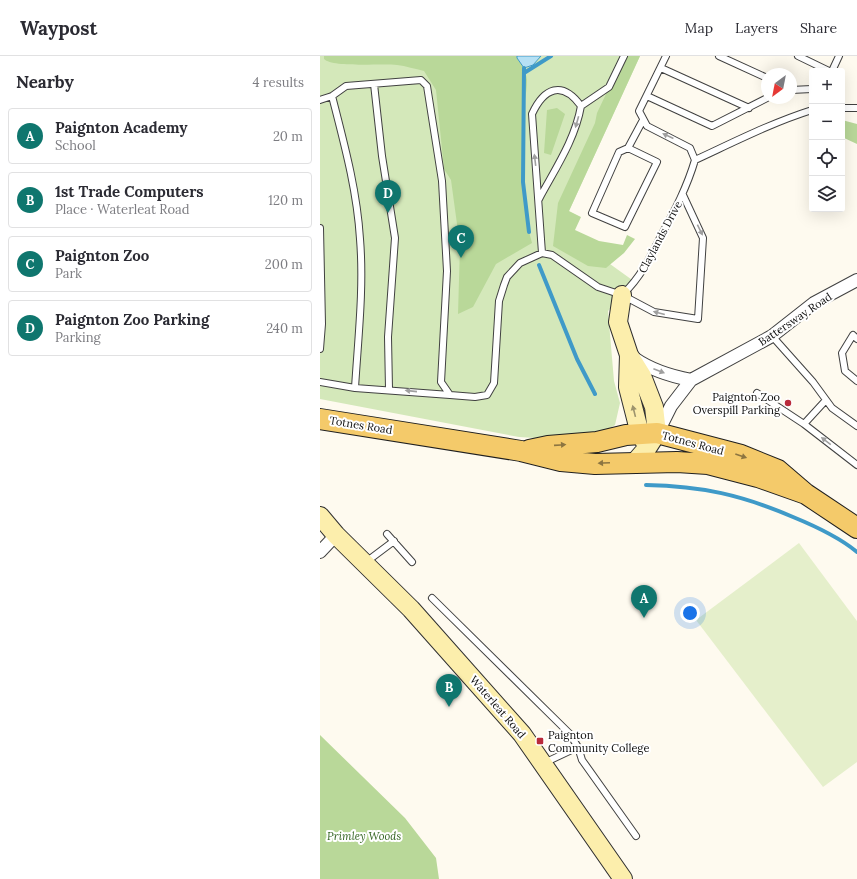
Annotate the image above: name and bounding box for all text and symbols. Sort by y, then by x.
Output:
text: Waypost [20,16,97,40]
text: Map [685,19,713,37]
text: Layers [735,19,778,37]
text: Share [800,19,837,37]
north arrow [761,68,797,104]
map controls [809,68,845,212]
button: + [809,68,845,104]
text: Nearby [16,71,74,93]
text: 4 results [253,74,304,91]
button: − [809,104,845,140]
one-way arrow [574,116,580,128]
text: Paignton Academy [55,118,188,137]
text: A [26,128,34,145]
text: 20 m [273,128,303,145]
one-way arrow [662,133,673,139]
text: School [55,137,96,154]
button: locate [809,140,845,176]
one-way arrow [532,154,538,166]
button: layers [809,176,845,212]
pin: D [375,180,401,213]
text: 1st Trade Computers [55,182,204,201]
text: B [26,192,34,209]
text: 120 m [268,192,303,209]
street label: Claylands Drive [635,199,685,275]
text: Place · Waterleat Road [55,201,190,218]
pin: C [448,225,474,258]
one-way arrow [697,225,703,236]
text: Paignton Zoo [55,246,149,265]
text: C [26,256,34,273]
text: 200 m [265,256,303,273]
text: Park [55,265,82,282]
street label: Battersway Road [756,289,835,349]
one-way arrow [653,309,665,315]
text: Paignton Zoo Parking [55,310,209,329]
text: D [25,320,35,337]
text: 240 m [266,320,303,337]
text: Parking [55,329,101,346]
one-way arrow [653,369,665,375]
one-way arrow [405,388,417,394]
place label: Paignton Zoo Overspill Parking [693,390,781,417]
marker: Paignton Zoo Overspill Parking [783,398,793,408]
one-way arrow [631,405,637,417]
street label: Totnes Road [329,413,394,437]
street label: Totnes Road [661,428,726,458]
one-way arrow [821,437,831,445]
one-way arrow [554,442,566,449]
one-way arrow [736,453,748,459]
one-way arrow [598,460,610,467]
pin: A [631,585,657,618]
your location [680,603,700,623]
street label: Waterleat Road [467,673,529,741]
pin: B [436,674,462,707]
place label: Paignton Community College [548,728,649,755]
marker: Paignton Community College [535,736,545,746]
park label: Primley Woods [327,829,401,843]

